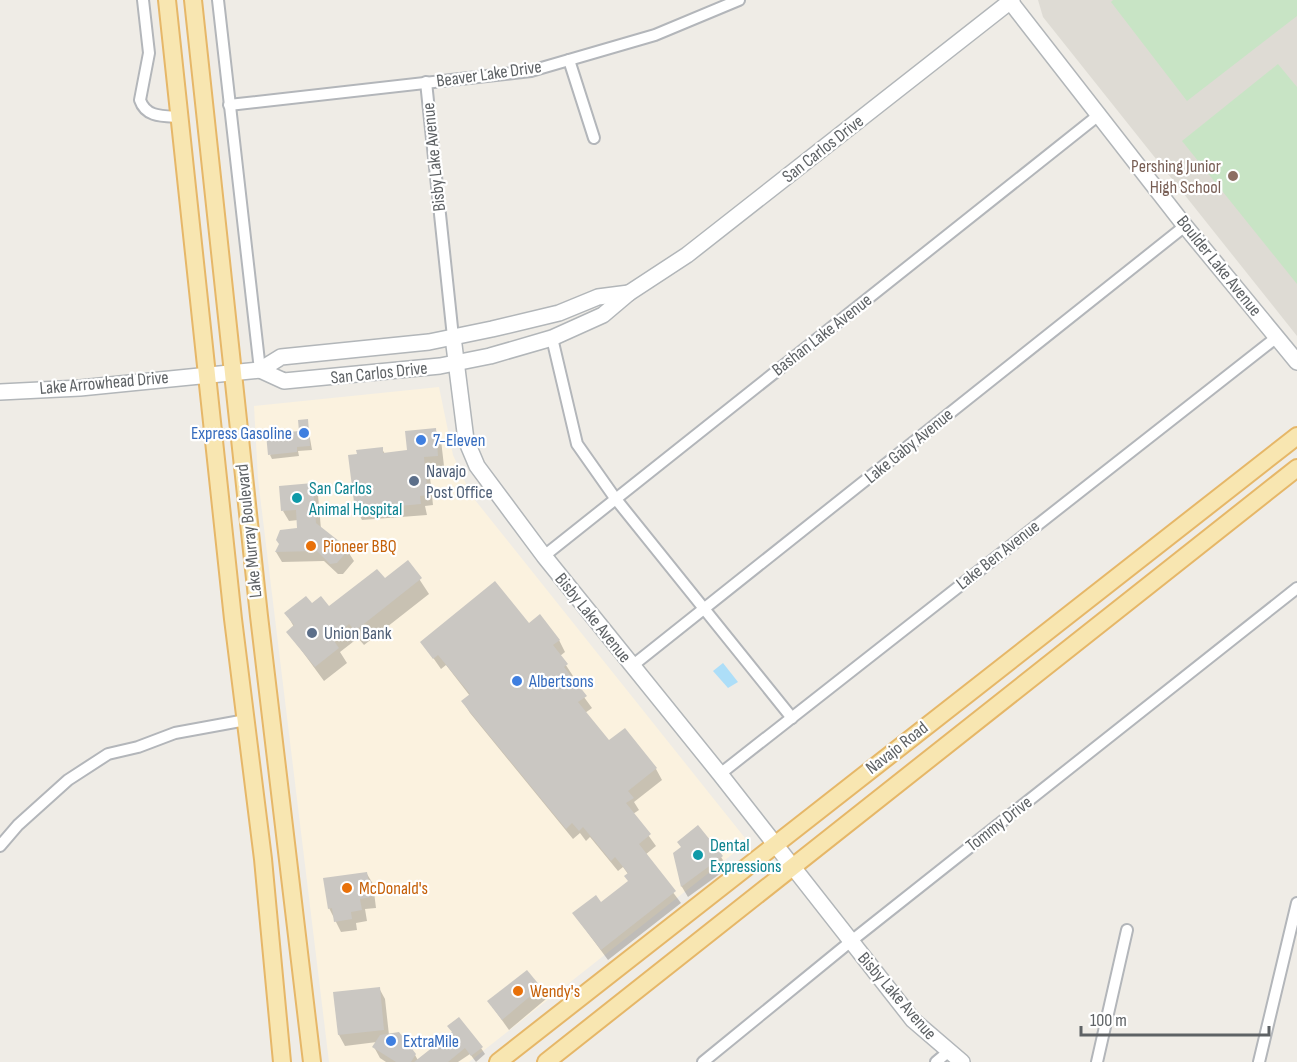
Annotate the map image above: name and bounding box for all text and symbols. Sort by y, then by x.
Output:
street label: Beaver Lake Drive [435,56,543,92]
street label: Bisby Lake Avenue [418,102,450,212]
street label: San Carlos Drive [778,111,868,187]
place label: Pershing Junior High School [1131,156,1221,198]
marker: Pershing Junior High School [1226,169,1240,183]
street label: Boulder Lake Avenue [1172,211,1266,321]
street label: Bashan Lake Avenue [768,289,876,381]
street label: San Carlos Drive [330,357,428,389]
street label: Lake Arrowhead Drive [39,367,169,399]
street label: Lake Gaby Avenue [861,404,957,488]
place label: Express Gasoline [191,423,292,444]
marker: Express Gasoline [297,426,311,440]
place label: 7-Eleven [433,430,486,451]
marker: 7-Eleven [414,433,428,447]
place label: Navajo Post Office [426,461,493,503]
street label: Lake Murray Boulevard [232,463,266,599]
marker: Navajo Post Office [407,474,421,488]
place label: San Carlos Animal Hospital [308,478,402,520]
marker: San Carlos Animal Hospital [290,491,304,505]
street label: Lake Ben Avenue [952,516,1044,594]
place label: Pioneer BBQ [323,536,397,557]
marker: Pioneer BBQ [304,539,318,553]
street label: Bisby Lake Avenue [550,569,636,667]
place label: Union Bank [324,623,392,644]
marker: Union Bank [305,626,319,640]
place label: Albertsons [528,671,594,692]
marker: Albertsons [510,674,524,688]
street label: Navajo Road [862,717,932,779]
street label: Tommy Drive [962,792,1036,856]
place label: Dental Expressions [710,835,781,877]
marker: Dental Expressions [691,848,705,862]
place label: McDonald's [359,878,428,899]
marker: McDonald's [340,881,354,895]
street label: Bisby Lake Avenue [853,948,941,1044]
place label: Wendy's [530,981,580,1002]
marker: Wendy's [511,984,525,998]
scale bar [1081,999,1268,1037]
text: 100 m [1090,1010,1127,1031]
place label: ExtraMile [403,1031,459,1052]
marker: ExtraMile [384,1034,398,1048]

